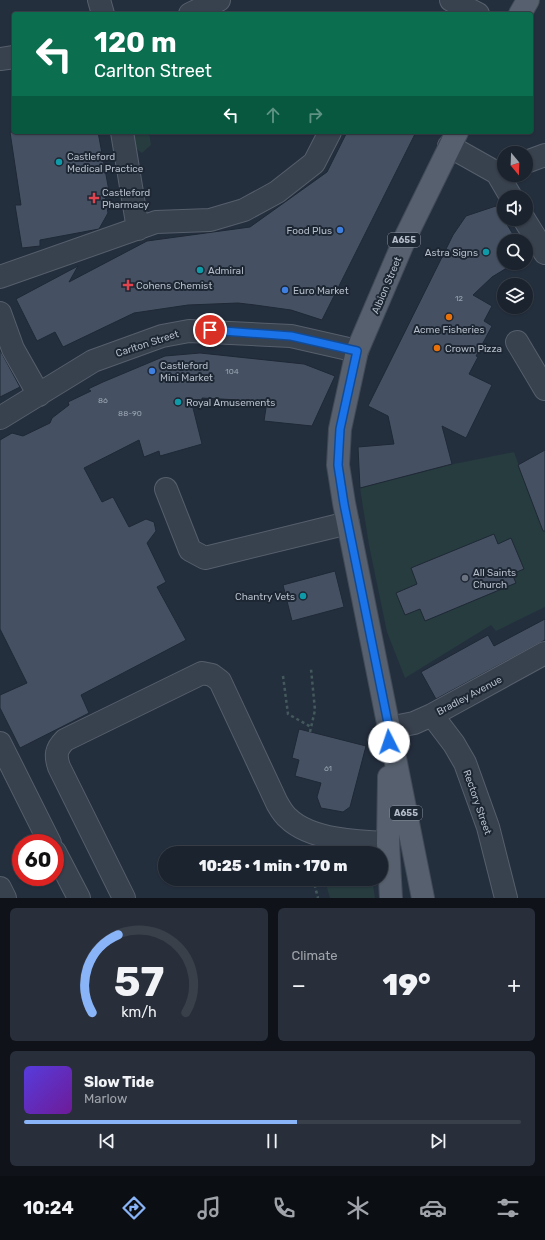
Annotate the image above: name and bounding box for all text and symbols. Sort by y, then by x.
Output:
text: 120 m [94,26,177,59]
icon: left [28,28,80,80]
text: Carlton Street [94,60,212,82]
icon: left [220,104,242,126]
icon: ahead [262,104,284,126]
icon: right [304,104,326,126]
north arrow [497,146,533,182]
map controls [497,146,533,314]
place label: Castleford Medical Practice [67,151,144,175]
marker: Castleford Medical Practice [54,157,64,167]
place label: Castleford Pharmacy [102,187,150,211]
button: sound [497,190,533,226]
marker: Castleford Pharmacy [89,193,99,203]
place label: Food Plus [286,225,332,237]
marker: Food Plus [335,225,345,235]
road number: A655 [388,233,420,247]
button: search [497,234,533,270]
place label: Astra Signs [425,247,478,259]
marker: Astra Signs [481,247,491,257]
street label: Albion Street [370,255,404,316]
marker: Admiral [195,265,205,275]
place label: Admiral [208,265,244,277]
button: layers [497,278,533,314]
marker: Cohens Chemist [123,280,133,290]
place label: Cohens Chemist [136,280,212,292]
marker: Euro Market [280,285,290,295]
place label: Euro Market [293,285,349,297]
house number: 12 [455,294,463,303]
marker: Acme Fisheries [444,312,454,322]
pin [193,313,227,347]
icon: arrive [199,319,221,341]
place label: Acme Fisheries [413,324,485,336]
street label: Carlton Street [114,328,180,360]
marker: Crown Pizza [432,343,442,353]
place label: Crown Pizza [445,343,502,355]
place label: Castleford Mini Market [160,360,213,384]
marker: Castleford Mini Market [147,366,157,376]
house number: 104 [225,367,239,376]
house number: 86 [98,396,108,405]
marker: Royal Amusements [173,397,183,407]
place label: Royal Amusements [186,397,275,409]
house number: 88-90 [118,409,142,418]
place label: All Saints Church [473,567,516,591]
marker: All Saints Church [460,573,470,583]
place label: Chantry Vets [235,591,295,603]
marker: Chantry Vets [298,591,308,601]
street label: Bradley Avenue [435,673,504,718]
position arrow [368,721,410,763]
house number: 61 [324,764,332,773]
street label: Rectory Street [460,768,494,836]
road number: A655 [390,806,422,820]
speed limit sign: 60 [12,834,64,886]
text: 10:25 · 1 min · 170 m [199,857,347,875]
text: Climate [292,948,338,963]
text: 57 [113,956,164,1005]
text: 19° [382,967,431,1003]
text: − [292,972,306,999]
text: + [507,972,521,999]
text: km/h [121,1003,157,1020]
text: Slow Tide [84,1073,154,1091]
text: Marlow [84,1091,127,1106]
icon: previous [96,1130,118,1152]
icon: pause [261,1130,283,1152]
icon: next [427,1130,449,1152]
icon: directions [120,1194,148,1222]
icon: music [195,1194,223,1222]
icon: phone [270,1194,298,1222]
icon: climate [344,1194,372,1222]
icon: car [419,1194,447,1222]
icon: filters [494,1194,522,1222]
text: 10:24 [23,1197,74,1219]

